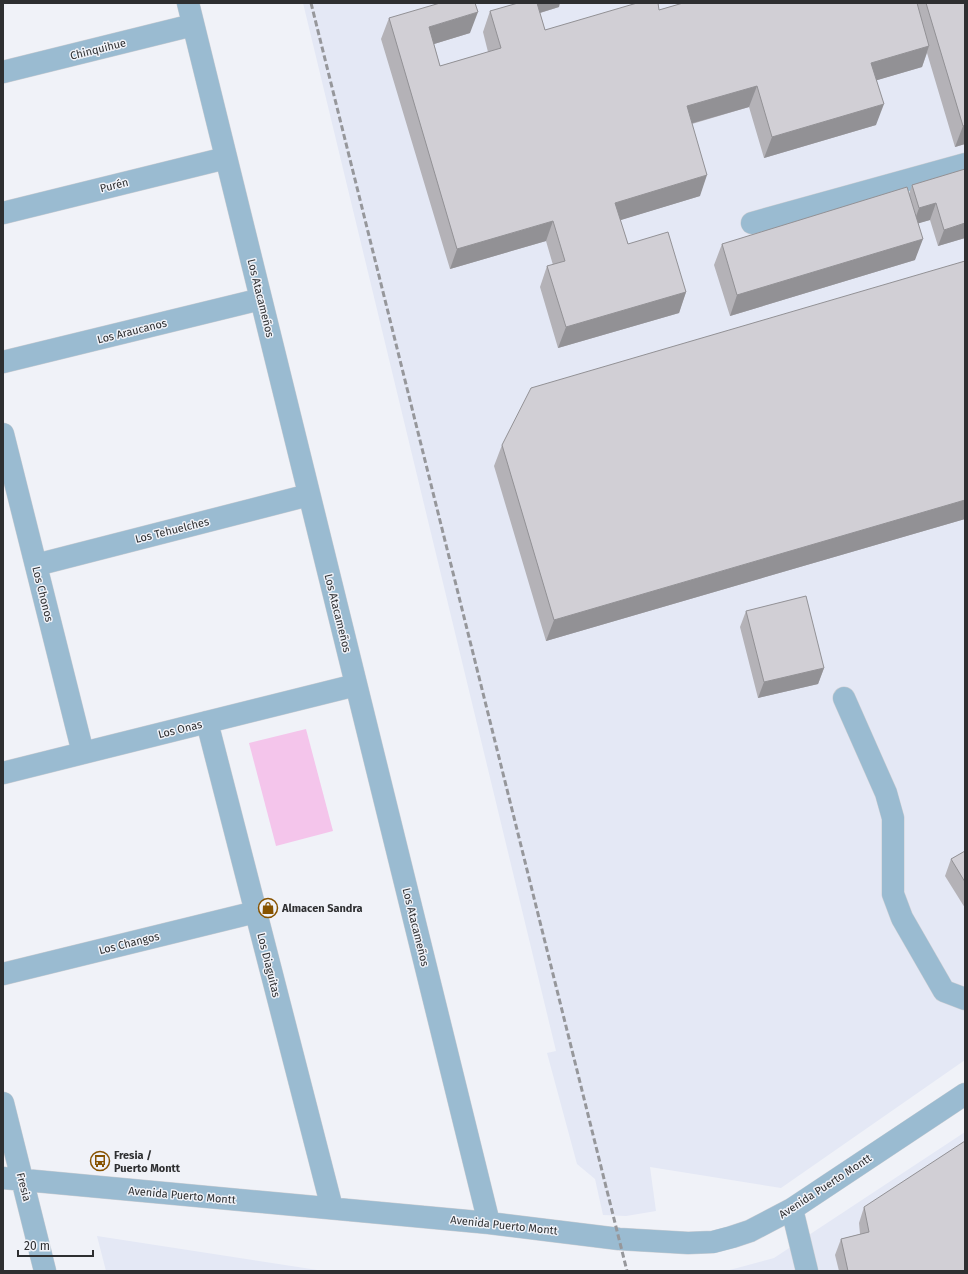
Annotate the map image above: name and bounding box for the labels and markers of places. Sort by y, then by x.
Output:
shop icon: Almacen Sandra [257,897,279,919]
place label: Almacen Sandra [281,902,362,915]
place label: Fresia / Puerto Montt [114,1149,181,1175]
bus stop icon: Fresia / Puerto Montt [89,1150,111,1172]

